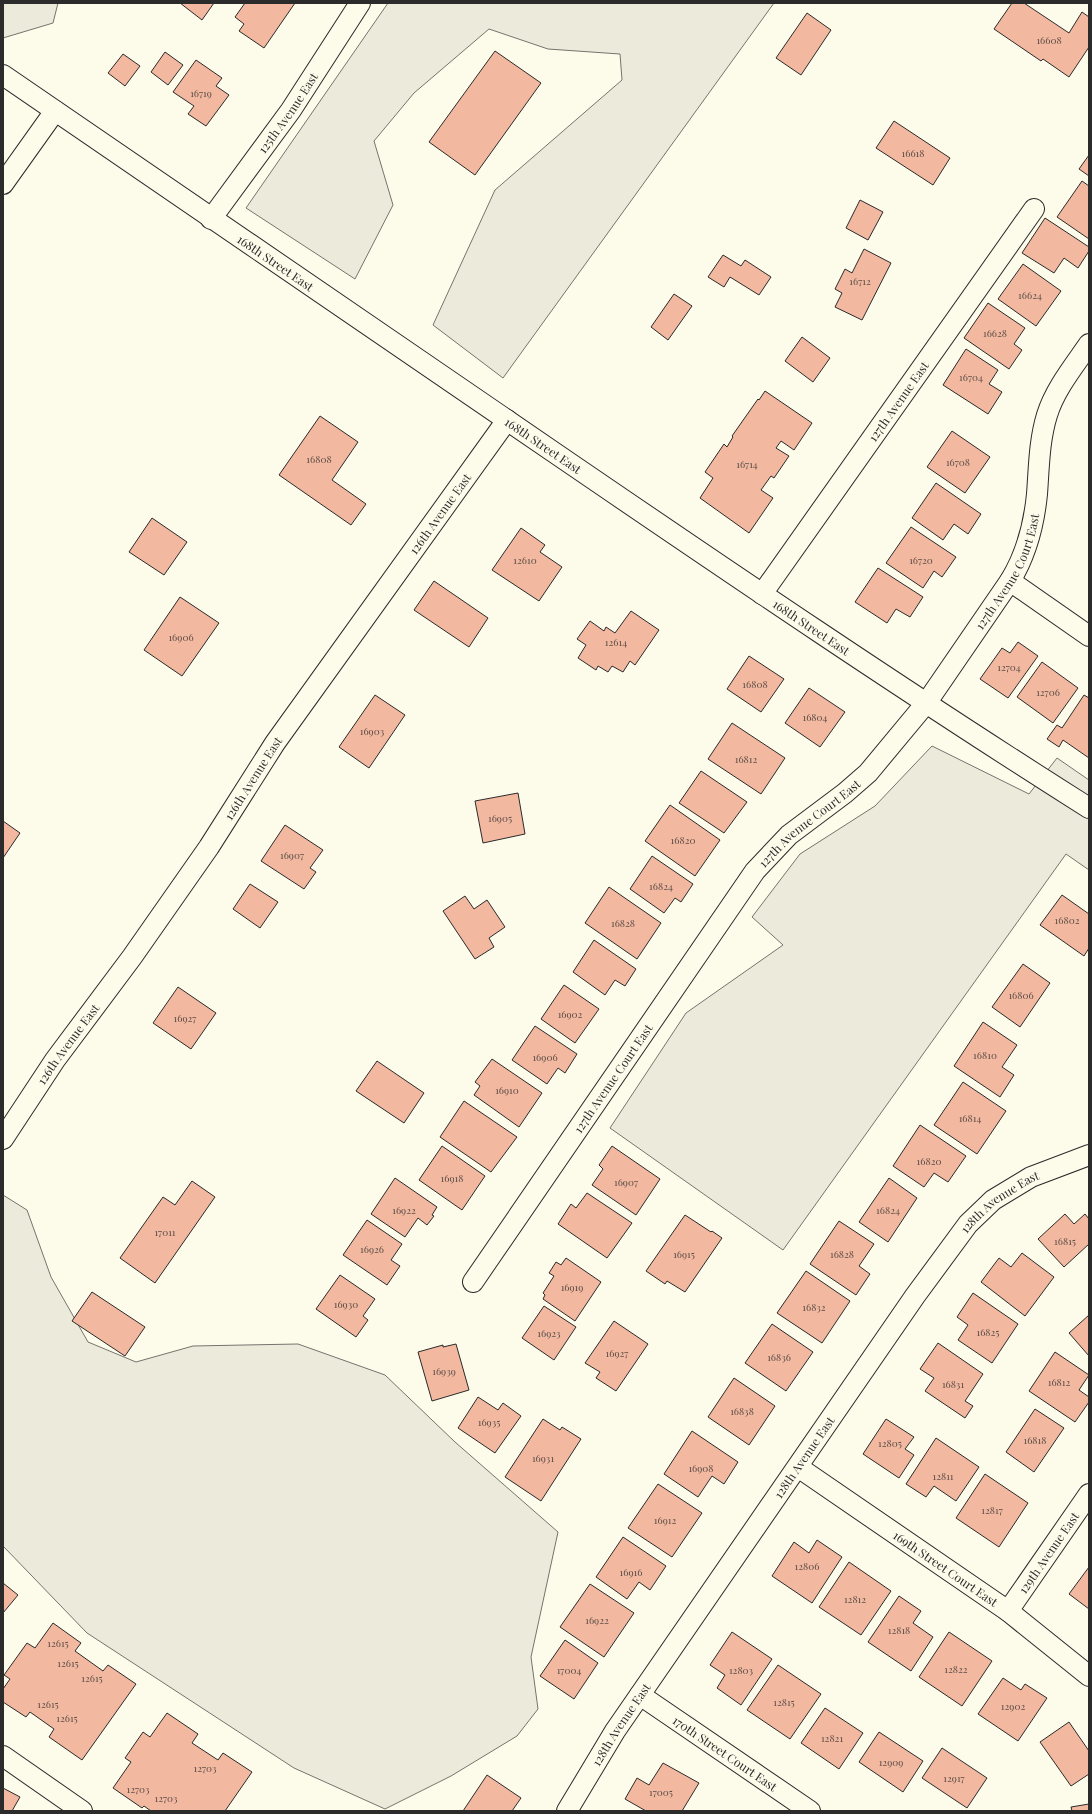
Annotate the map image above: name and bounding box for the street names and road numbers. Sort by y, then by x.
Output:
street label: 125th Avenue East [254,69,321,156]
street label: 168th Street East [234,231,318,295]
street label: 127th Avenue East [864,357,932,444]
street label: 168th Street East [502,413,585,477]
street label: 126th Avenue East [405,469,475,557]
street label: 127th Avenue Court East [971,512,1042,632]
street label: 168th Street East [770,595,854,659]
street label: 126th Avenue East [220,733,286,823]
street label: 127th Avenue Court East [755,775,864,871]
street label: 126th Avenue East [33,1000,103,1087]
street label: 127th Avenue Court East [570,1020,656,1136]
street label: 128th Avenue East [956,1166,1042,1236]
street label: 128th Avenue East [770,1412,838,1501]
street label: 129th Avenue East [1015,1508,1083,1597]
street label: 169th Street Court East [890,1527,1002,1610]
street label: 128th Avenue East [588,1679,654,1769]
street label: 170th Street Court East [670,1712,781,1795]

